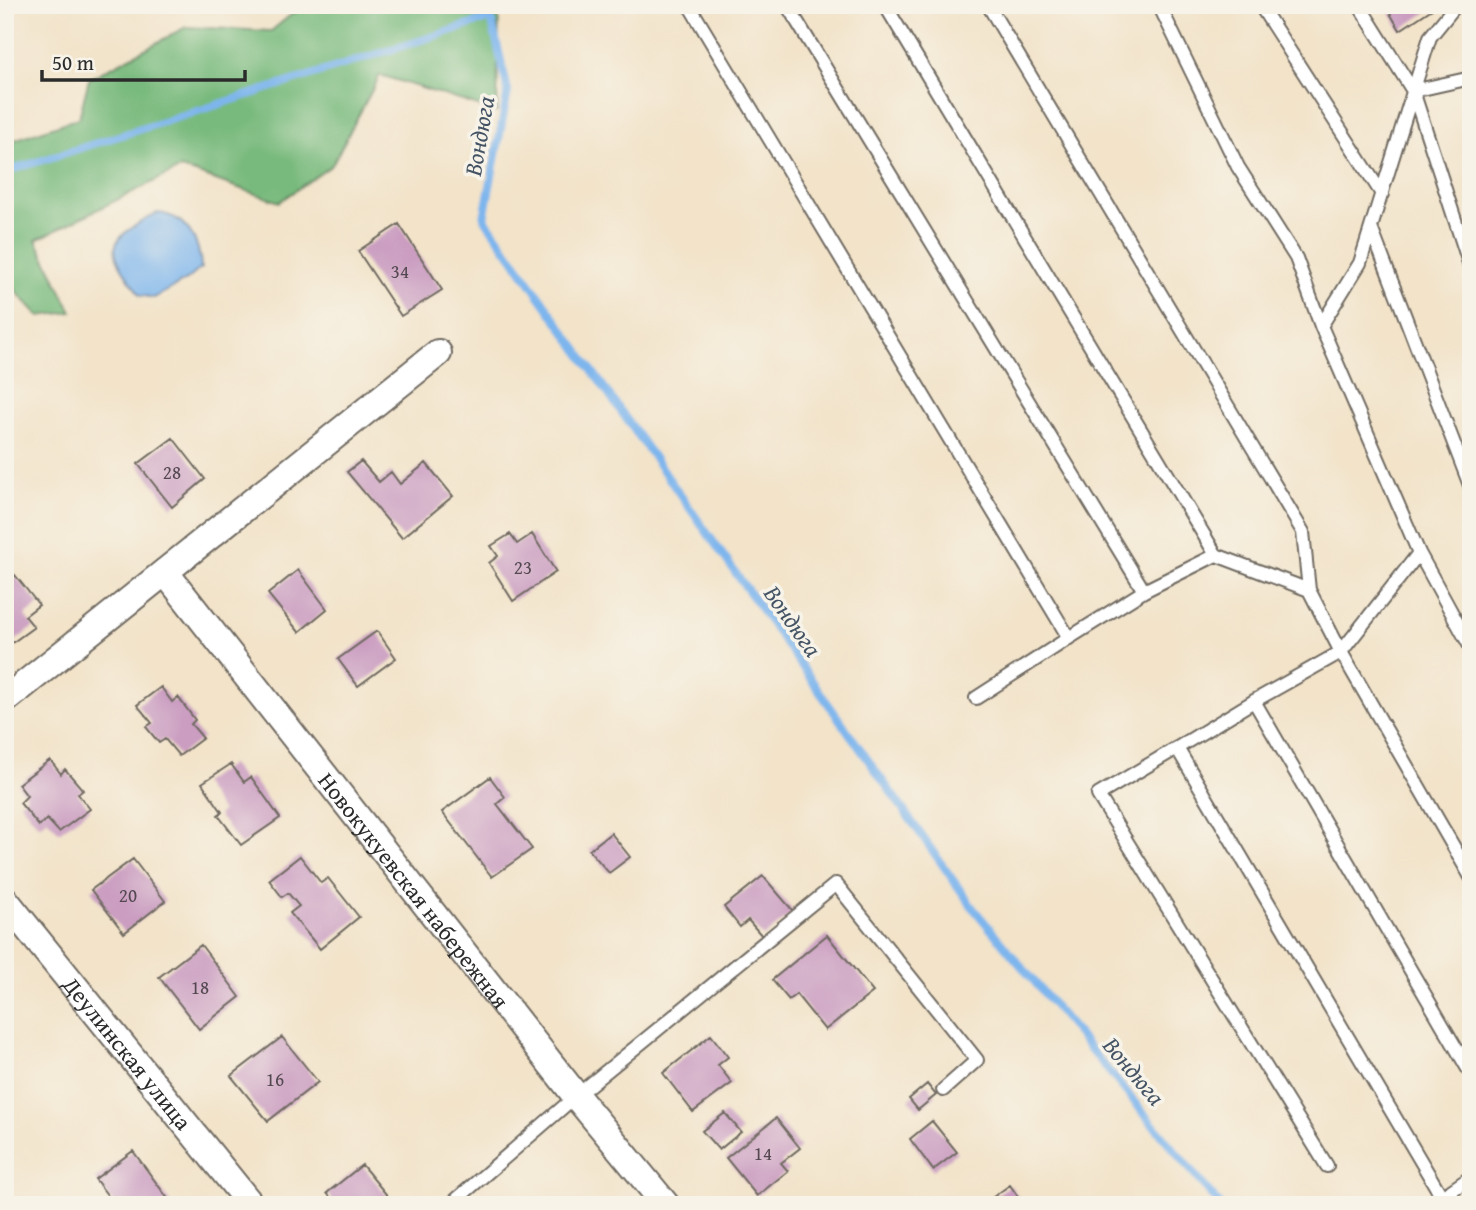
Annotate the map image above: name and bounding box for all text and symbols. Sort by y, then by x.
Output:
scale bar [42,38,245,82]
text: 50 m [52,47,94,78]
water label: Вондюга [455,93,503,180]
house number: 34 [391,257,409,285]
house number: 28 [163,458,181,486]
house number: 23 [514,553,532,581]
water label: Вондюга [755,577,830,664]
street label: Новокукуевская набережная [311,765,518,1015]
house number: 20 [119,881,137,909]
street label: Деулинская улица [55,968,200,1137]
house number: 18 [191,973,209,1001]
water label: Вондюга [1094,1028,1173,1113]
house number: 16 [266,1065,284,1093]
house number: 14 [754,1139,772,1167]

